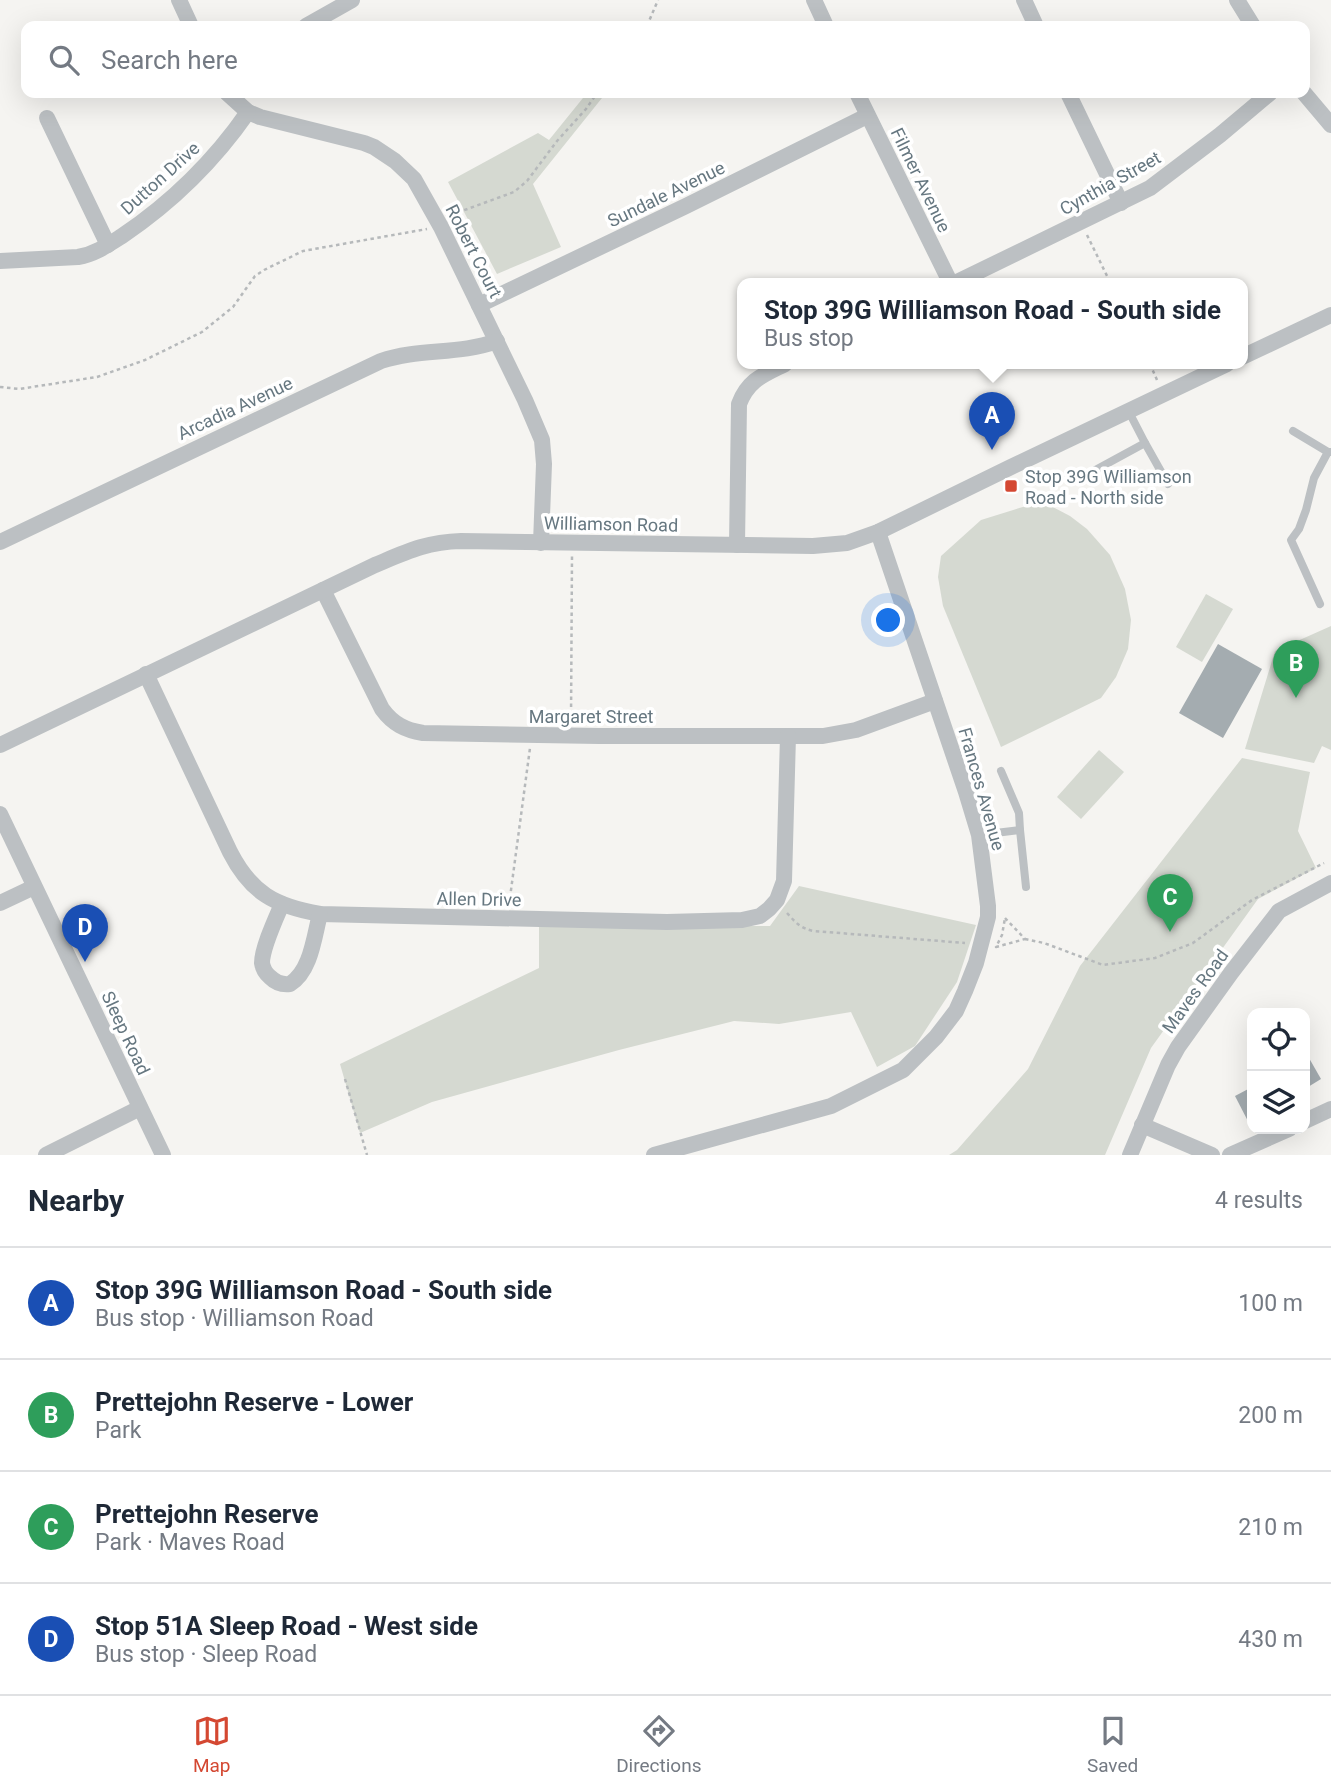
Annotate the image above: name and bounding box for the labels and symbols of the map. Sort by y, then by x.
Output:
street label: Filmer Avenue [887,124,955,236]
street label: Dutton Drive [116,137,204,219]
street label: Cynthia Street [1056,147,1164,219]
street label: Sundale Avenue [604,157,728,231]
street label: Robert Court [441,201,507,301]
street label: Arcadia Avenue [174,372,296,444]
pin: A [969,392,1015,450]
place label: Stop 39G Williamson Road - North side [1025,466,1192,508]
marker: Stop 39G Williamson Road - North side [1003,478,1019,494]
street label: Williamson Road [544,512,678,536]
your location [871,603,905,637]
pin: B [1273,640,1319,698]
street label: Margaret Street [529,706,653,727]
street label: Frances Avenue [954,725,1010,853]
pin: C [1147,874,1193,932]
street label: Allen Drive [436,888,522,910]
pin: D [62,904,108,962]
street label: Maves Road [1158,945,1232,1037]
street label: Sleep Road [97,988,155,1078]

